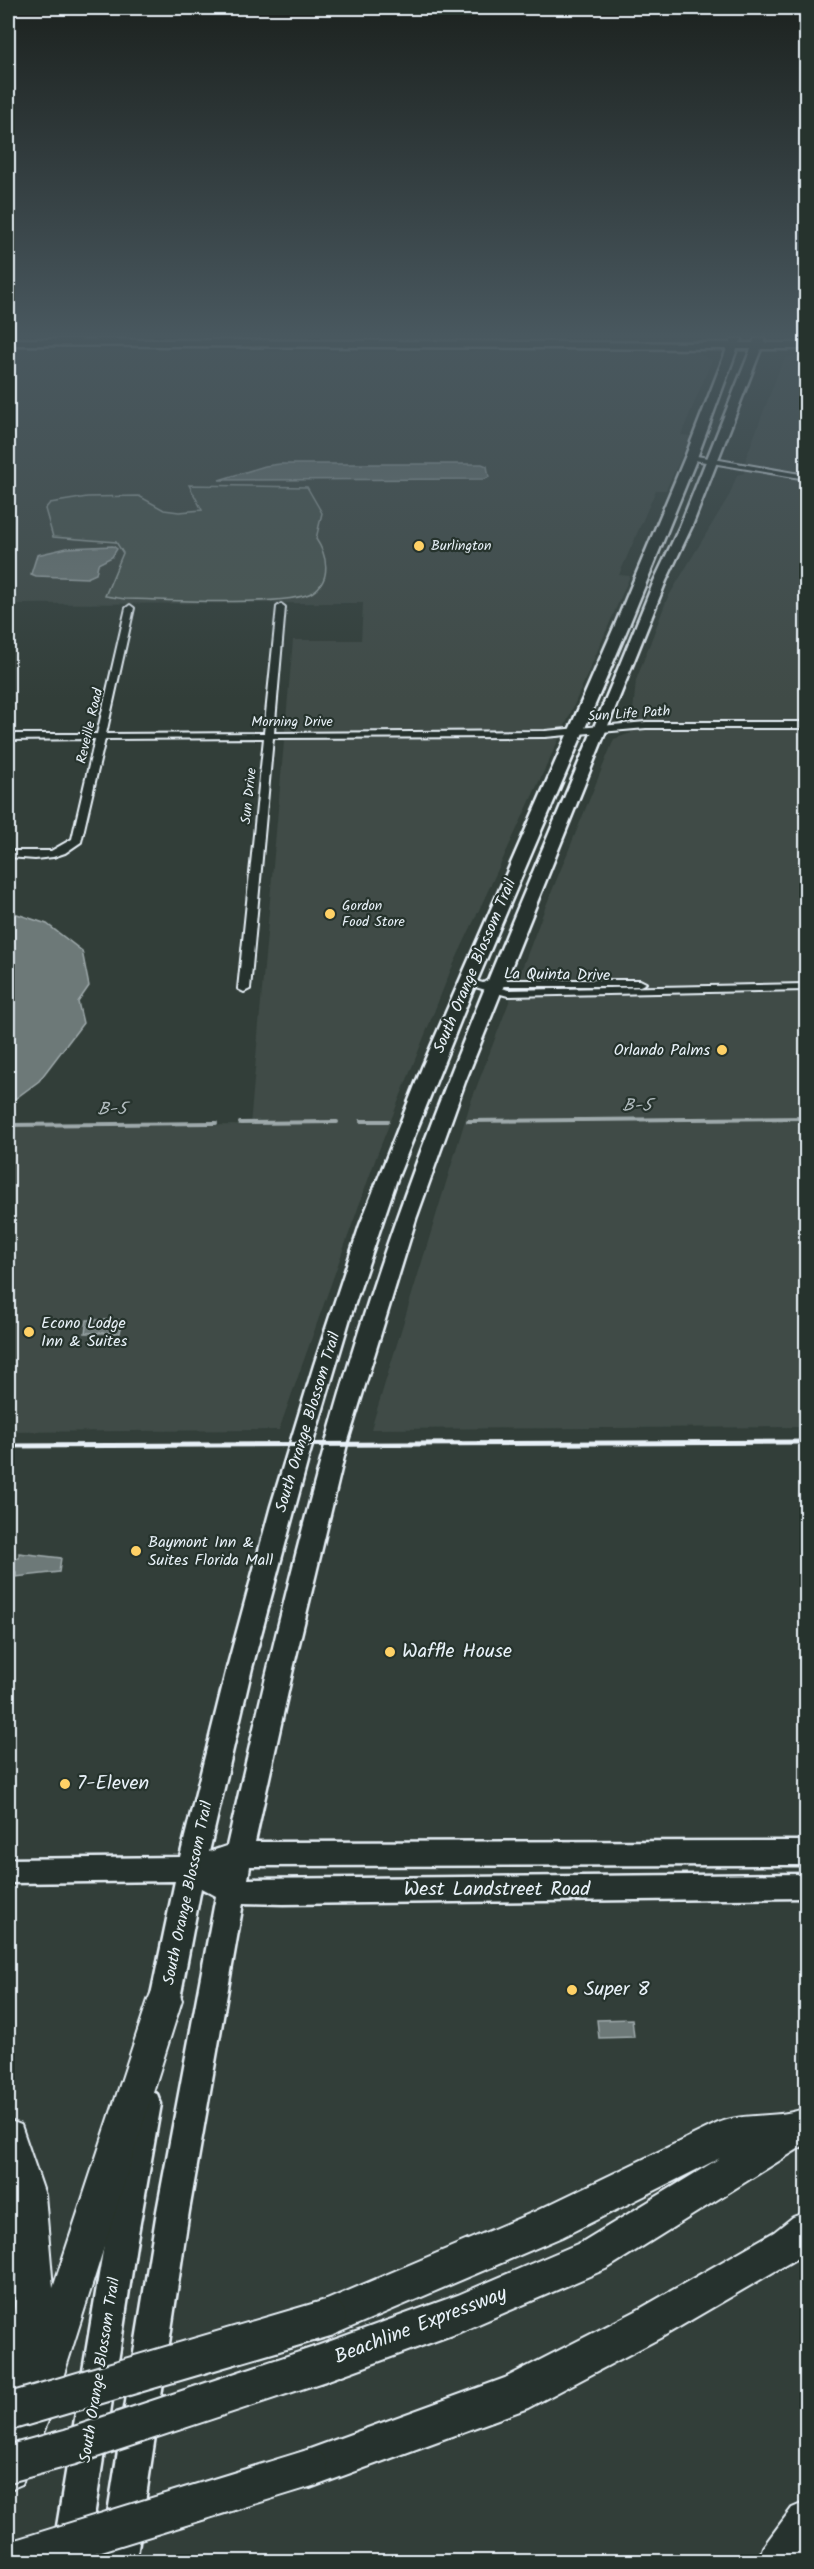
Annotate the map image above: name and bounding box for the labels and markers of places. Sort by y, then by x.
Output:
place label: Burlington [431,535,491,557]
marker: Burlington [412,539,426,553]
place label: Gordon Food Store [342,895,405,933]
marker: Gordon Food Store [323,907,337,921]
place label: Orlando Palms [614,1038,710,1063]
marker: Orlando Palms [715,1043,729,1057]
place label: Econo Lodge Inn & Suites [41,1311,128,1354]
marker: Econo Lodge Inn & Suites [22,1325,36,1339]
place label: Baymont Inn & Suites Florida Mall [148,1530,273,1573]
marker: Baymont Inn & Suites Florida Mall [129,1544,143,1558]
place label: Waffle House [402,1636,512,1668]
marker: Waffle House [383,1645,397,1659]
place label: 7-Eleven [77,1768,149,1800]
marker: 7-Eleven [58,1777,72,1791]
place label: Super 8 [584,1974,650,2006]
marker: Super 8 [565,1983,579,1997]

